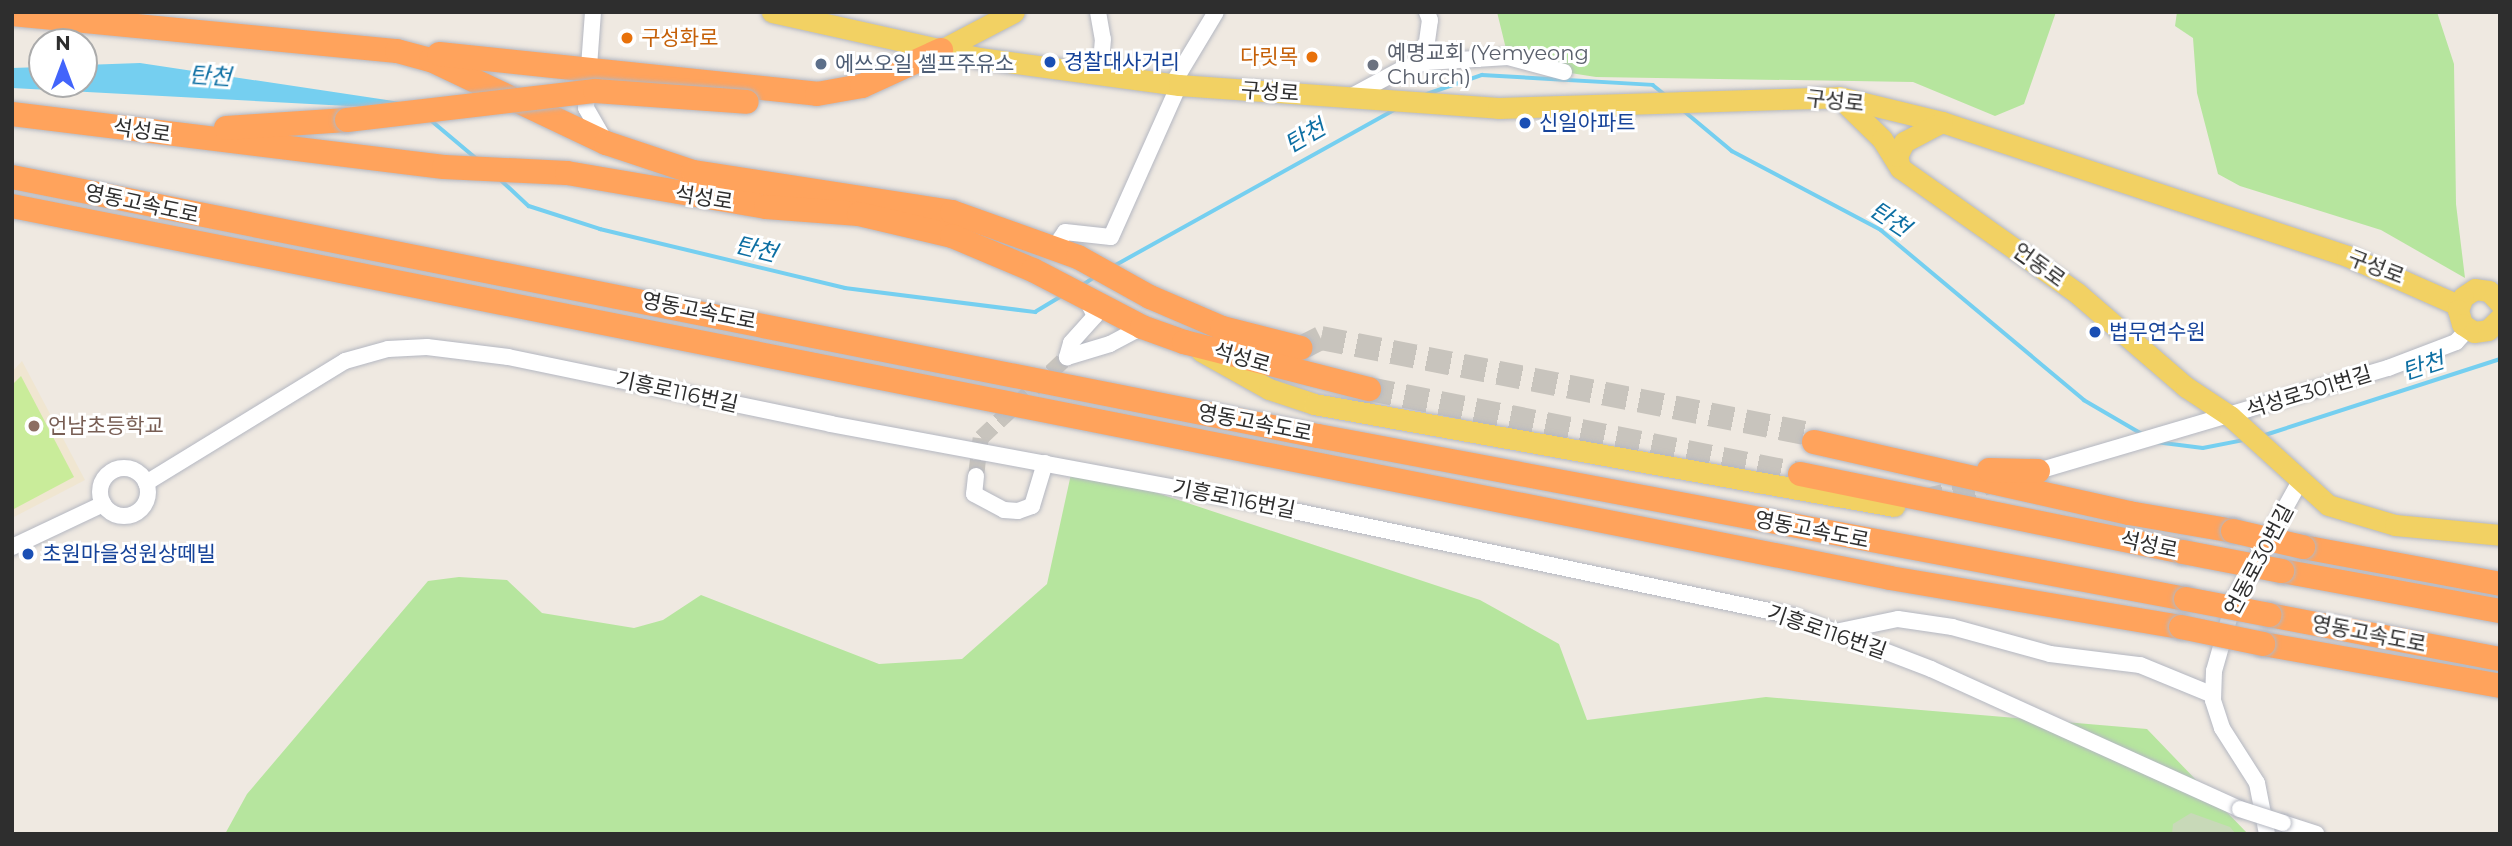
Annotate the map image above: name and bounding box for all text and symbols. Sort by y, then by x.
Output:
place label: 구성화로 [641,25,718,51]
north arrow [28,28,98,98]
marker: 구성화로 [619,30,635,46]
text: N [55,32,71,55]
place label: 예명교회 (Yemyeong Church) [1387,40,1589,90]
place label: 다릿목 [1240,44,1298,70]
place label: 경찰대사거리 [1064,49,1180,75]
marker: 다릿목 [1304,49,1320,65]
place label: 에쓰오일 셀프주유소 [835,51,1014,77]
marker: 경찰대사거리 [1042,54,1058,70]
marker: 에쓰오일 셀프주유소 [813,56,829,72]
marker: 예명교회 (Yemyeong Church) [1365,57,1381,73]
water label: 탄천 [188,61,232,91]
street label: 구성로 [1240,77,1300,107]
street label: 구성로 [1805,85,1865,117]
place label: 신일아파트 [1539,110,1636,136]
water label: 탄천 [1280,113,1330,159]
street label: 석성로 [112,114,172,148]
marker: 신일아파트 [1517,115,1533,131]
street label: 영동고속도로 [83,180,201,228]
street label: 석성로 [673,181,735,215]
water label: 탄천 [1865,196,1915,242]
water label: 탄천 [732,230,780,268]
street label: 언동로 [2008,238,2070,292]
street label: 구성로 [2344,245,2408,289]
street label: 영동고속도로 [640,288,758,334]
place label: 법무연수원 [2109,319,2206,345]
marker: 법무연수원 [2087,324,2103,340]
street label: 석성로 [1211,338,1273,378]
water label: 탄천 [2399,346,2447,386]
street label: 석성로301번길 [2243,361,2375,423]
street label: 기흥로116번길 [613,367,741,417]
street label: 영동고속도로 [1196,400,1314,446]
place label: 언남초등학교 [48,413,164,439]
marker: 언남초등학교 [26,418,42,434]
street label: 기흥로116번길 [1170,475,1298,523]
street label: 언동로30번길 [2219,500,2299,620]
street label: 영동고속도로 [1753,507,1871,553]
street label: 석성로 [2118,527,2180,563]
place label: 초원마을성원상떼빌 [42,541,216,567]
marker: 초원마을성원상떼빌 [20,546,36,562]
street label: 기흥로116번길 [1764,600,1890,664]
street label: 영동고속도로 [2310,611,2428,657]

